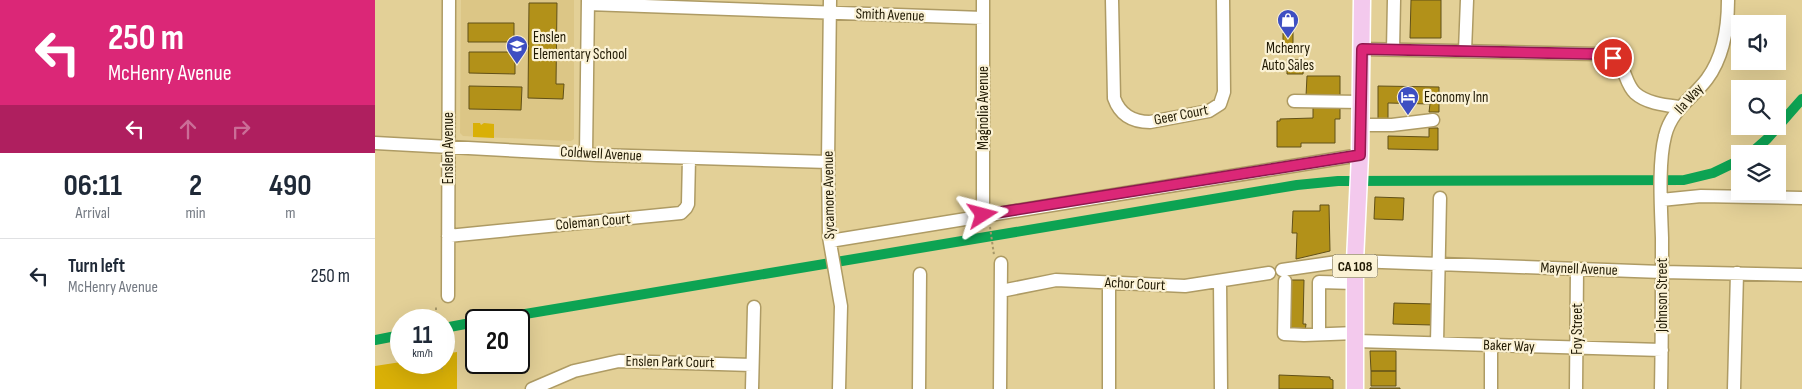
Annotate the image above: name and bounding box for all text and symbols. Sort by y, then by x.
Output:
street label: Smith Avenue [855,4,925,26]
shop icon: Mchenry Auto Sales [1276,8,1300,39]
map controls [1731,15,1786,200]
button: sound [1731,15,1786,70]
text: 250 m [108,17,184,60]
icon: left [25,20,90,85]
place label: Enslen Elementary School [533,28,627,64]
school or university icon: Enslen Elementary School [505,34,529,65]
pin [1592,37,1634,79]
place label: Mchenry Auto Sales [1261,39,1314,75]
icon: arrive [1599,44,1627,72]
text: McHenry Avenue [108,60,232,87]
street label: Magnolia Avenue [974,66,993,150]
street label: Ila Way [1670,80,1708,118]
button: search [1731,80,1786,135]
hotel icon: Economy Inn [1396,85,1420,116]
place label: Economy Inn [1424,88,1489,107]
street label: Geer Court [1152,100,1210,130]
street label: Enslen Avenue [439,112,458,184]
icon: left [121,115,149,143]
icon: ahead [174,115,202,143]
icon: right [227,115,255,143]
street label: Coldwell Avenue [560,142,642,166]
button: layers [1731,145,1786,200]
street label: Sycamore Avenue [819,151,839,239]
text: 06:11 [63,168,122,204]
text: 2 [189,168,202,204]
text: 490 [269,168,312,204]
position arrow [956,188,1008,240]
text: Arrival [76,204,110,223]
text: min [186,204,206,223]
text: m [285,204,295,223]
street label: Coleman Court [555,209,632,235]
text: Turn left [68,255,125,278]
road number: CA 108 [1333,255,1377,278]
street label: Johnson Street [1653,257,1672,333]
street label: Maynell Avenue [1540,258,1618,280]
icon: left [25,262,53,290]
text: 250 m [311,265,350,288]
street label: Achor Court [1103,273,1166,295]
text: McHenry Avenue [68,278,158,297]
street label: Foy Street [1568,303,1587,355]
speed limit sign: 20 [465,309,530,374]
text: 11 [413,320,432,351]
street label: Baker Way [1483,336,1535,356]
text: km/h [412,346,433,361]
street label: Enslen Park Court [626,352,715,372]

